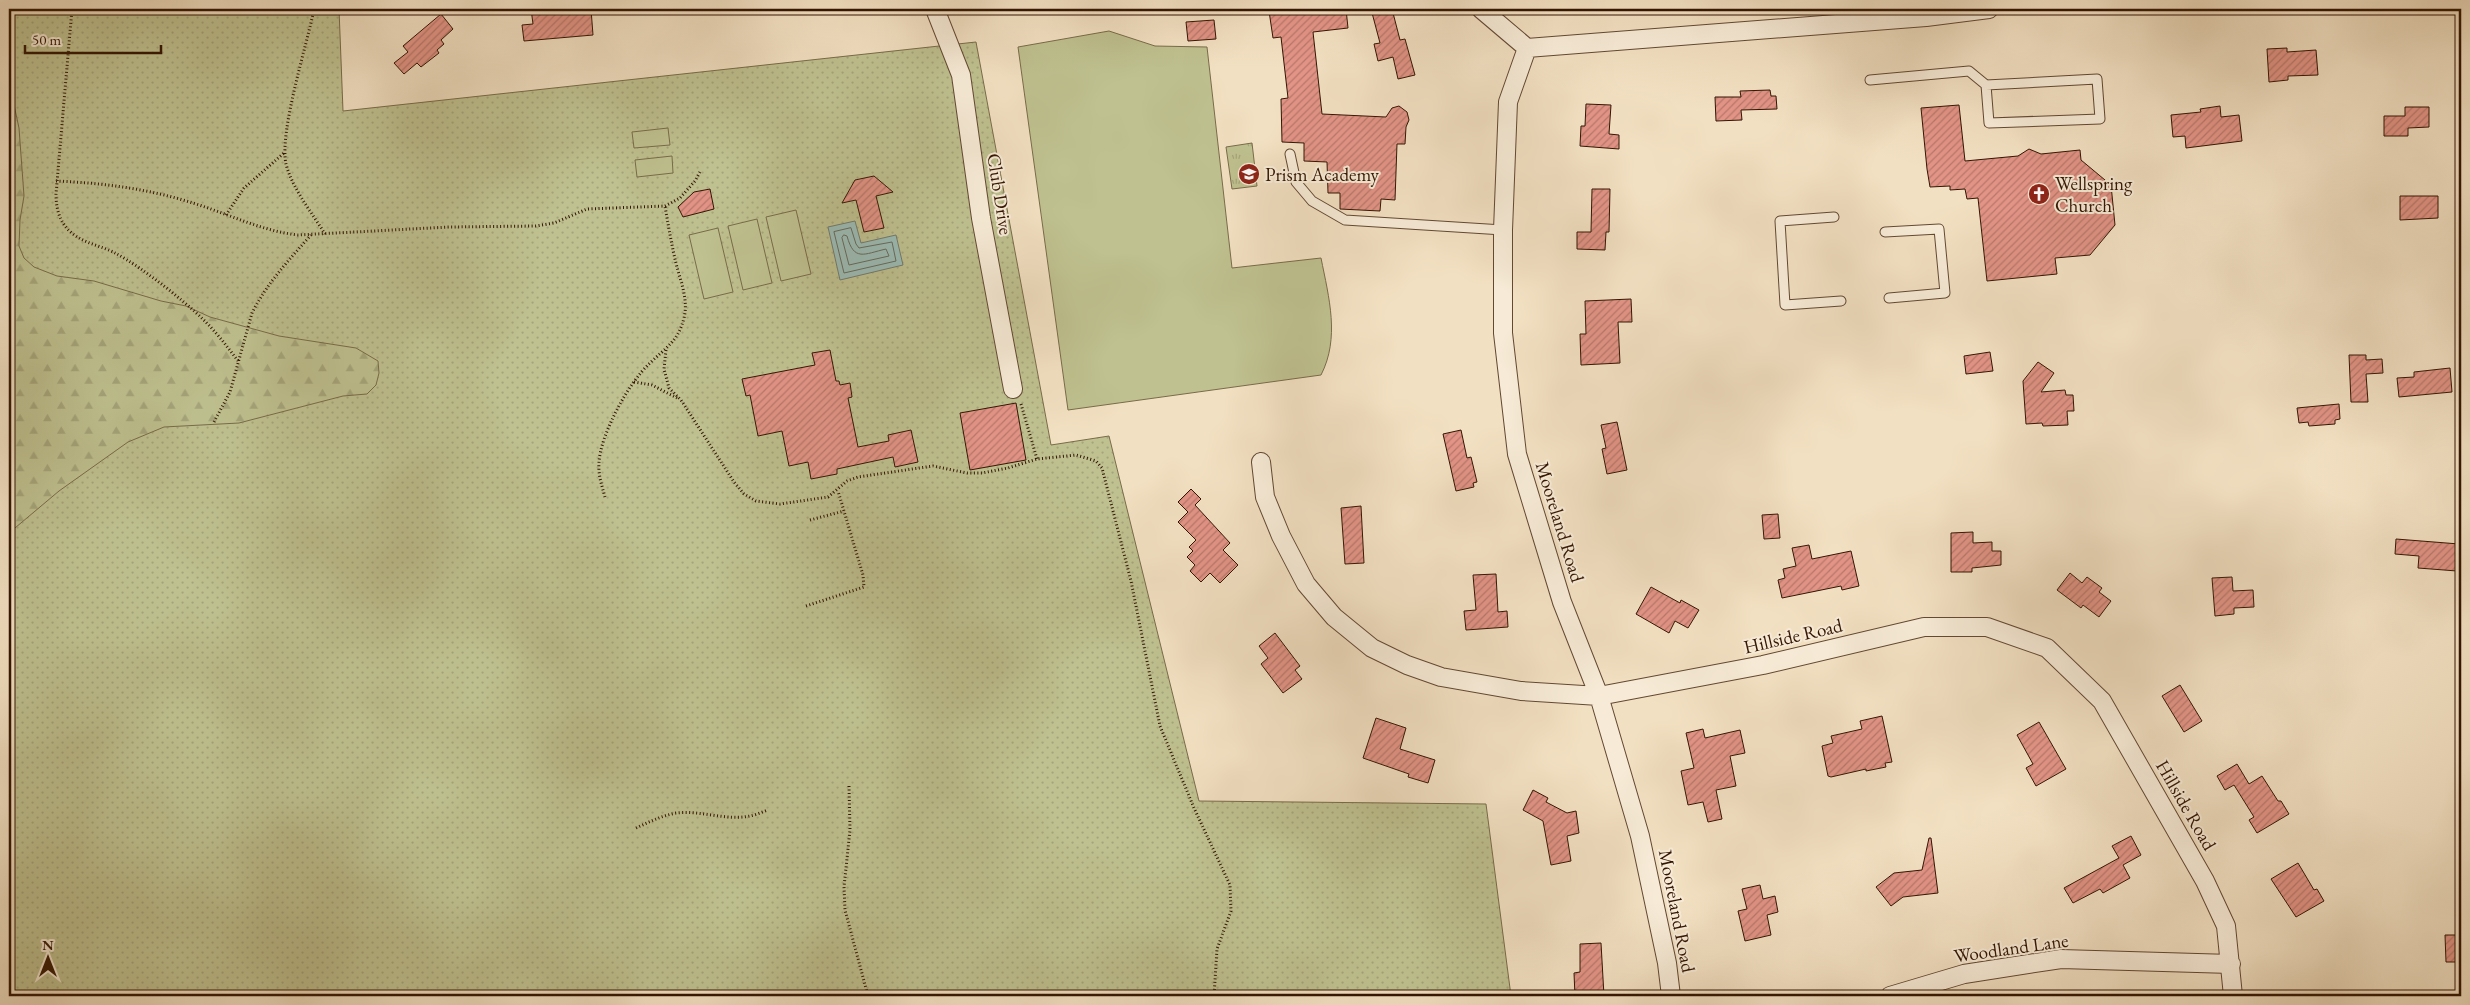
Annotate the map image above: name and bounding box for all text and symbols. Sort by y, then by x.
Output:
scale bar [25,22,161,54]
text: 50 m [32,30,61,49]
street label: Club Drive [981,151,1019,237]
school or university icon: Prism Academy [1237,162,1261,186]
place label: Prism Academy [1265,162,1379,187]
place label: Wellspring Church [2055,171,2133,218]
church icon: Wellspring Church [2027,182,2051,206]
street label: Mooreland Road [1530,459,1590,586]
street label: Hillside Road [1741,612,1845,659]
street label: Hillside Road [2150,755,2222,855]
street label: Mooreland Road [1653,847,1701,975]
street label: Woodland Lane [1952,928,2070,968]
north arrow [22,932,72,982]
text: N [42,936,54,954]

